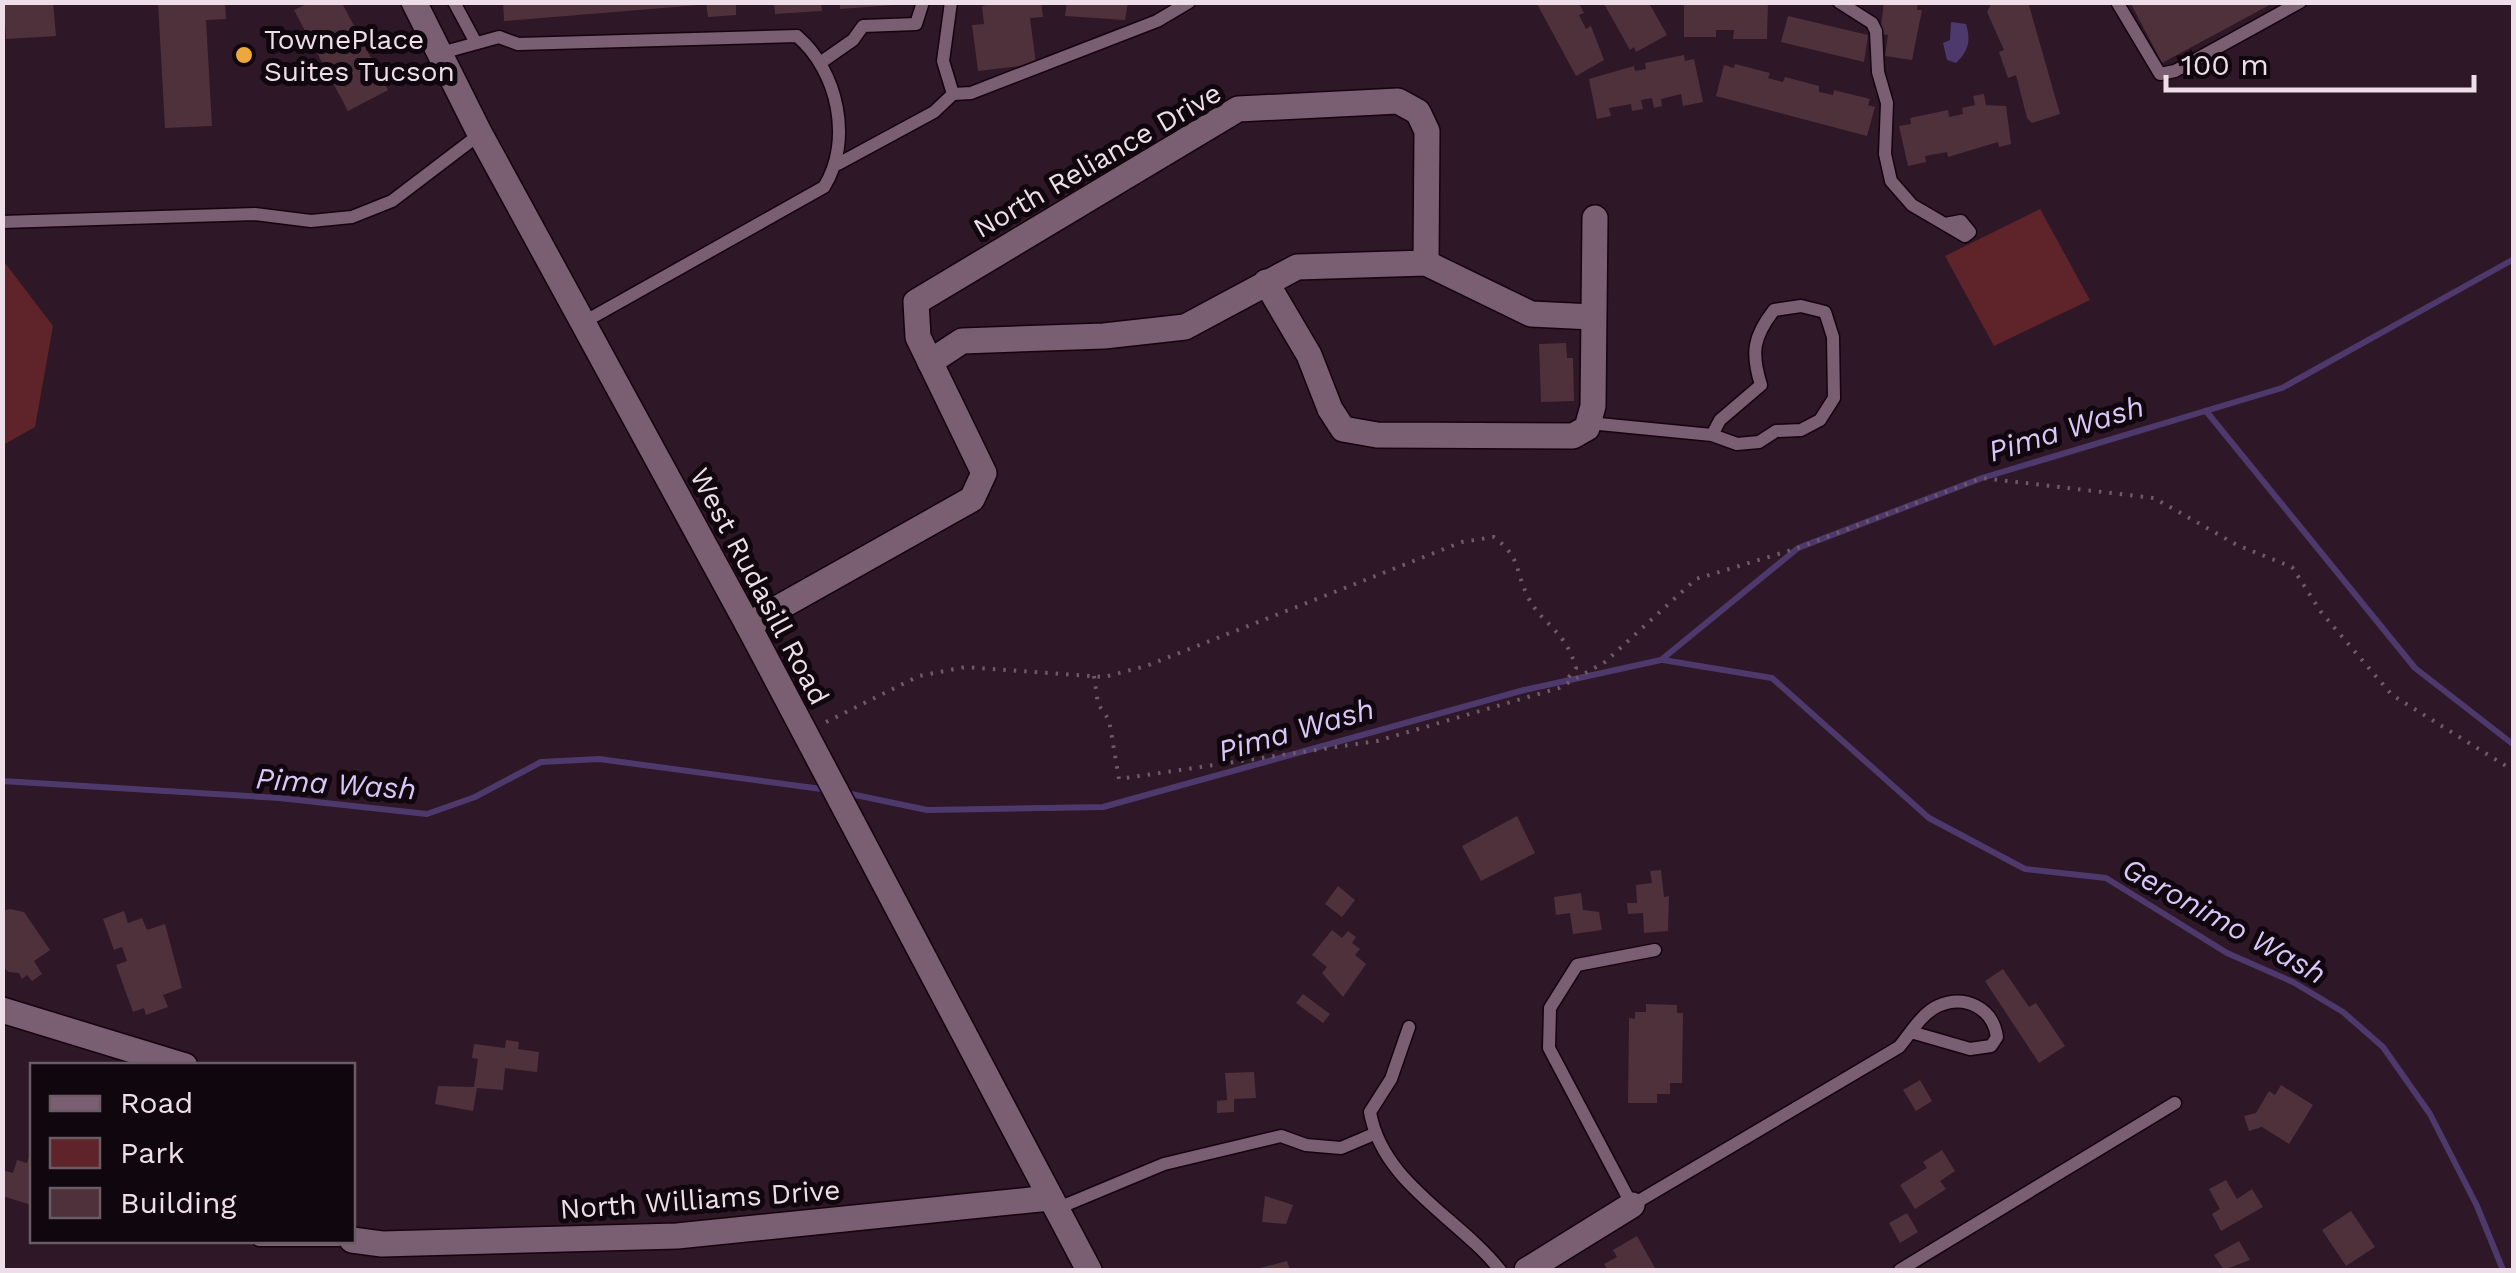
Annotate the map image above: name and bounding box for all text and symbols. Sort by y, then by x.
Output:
place label: TownePlace Suites Tucson [264,23,455,88]
scale bar [2166,30,2474,92]
marker: TownePlace Suites Tucson [233,44,255,66]
text: 100 m [2181,47,2269,82]
street label: North Reliance Drive [967,76,1227,245]
water label: Pima Wash [1984,388,2148,469]
street label: West Rudasill Road [683,462,836,710]
water label: Pima Wash [1214,691,1378,769]
water label: Pima Wash [255,760,418,807]
water label: Geronimo Wash [2116,850,2332,991]
legend [30,1063,355,1243]
text: Road [120,1085,193,1120]
text: Park [120,1135,185,1170]
street label: North Williams Drive [559,1173,841,1226]
text: Building [120,1185,237,1220]

